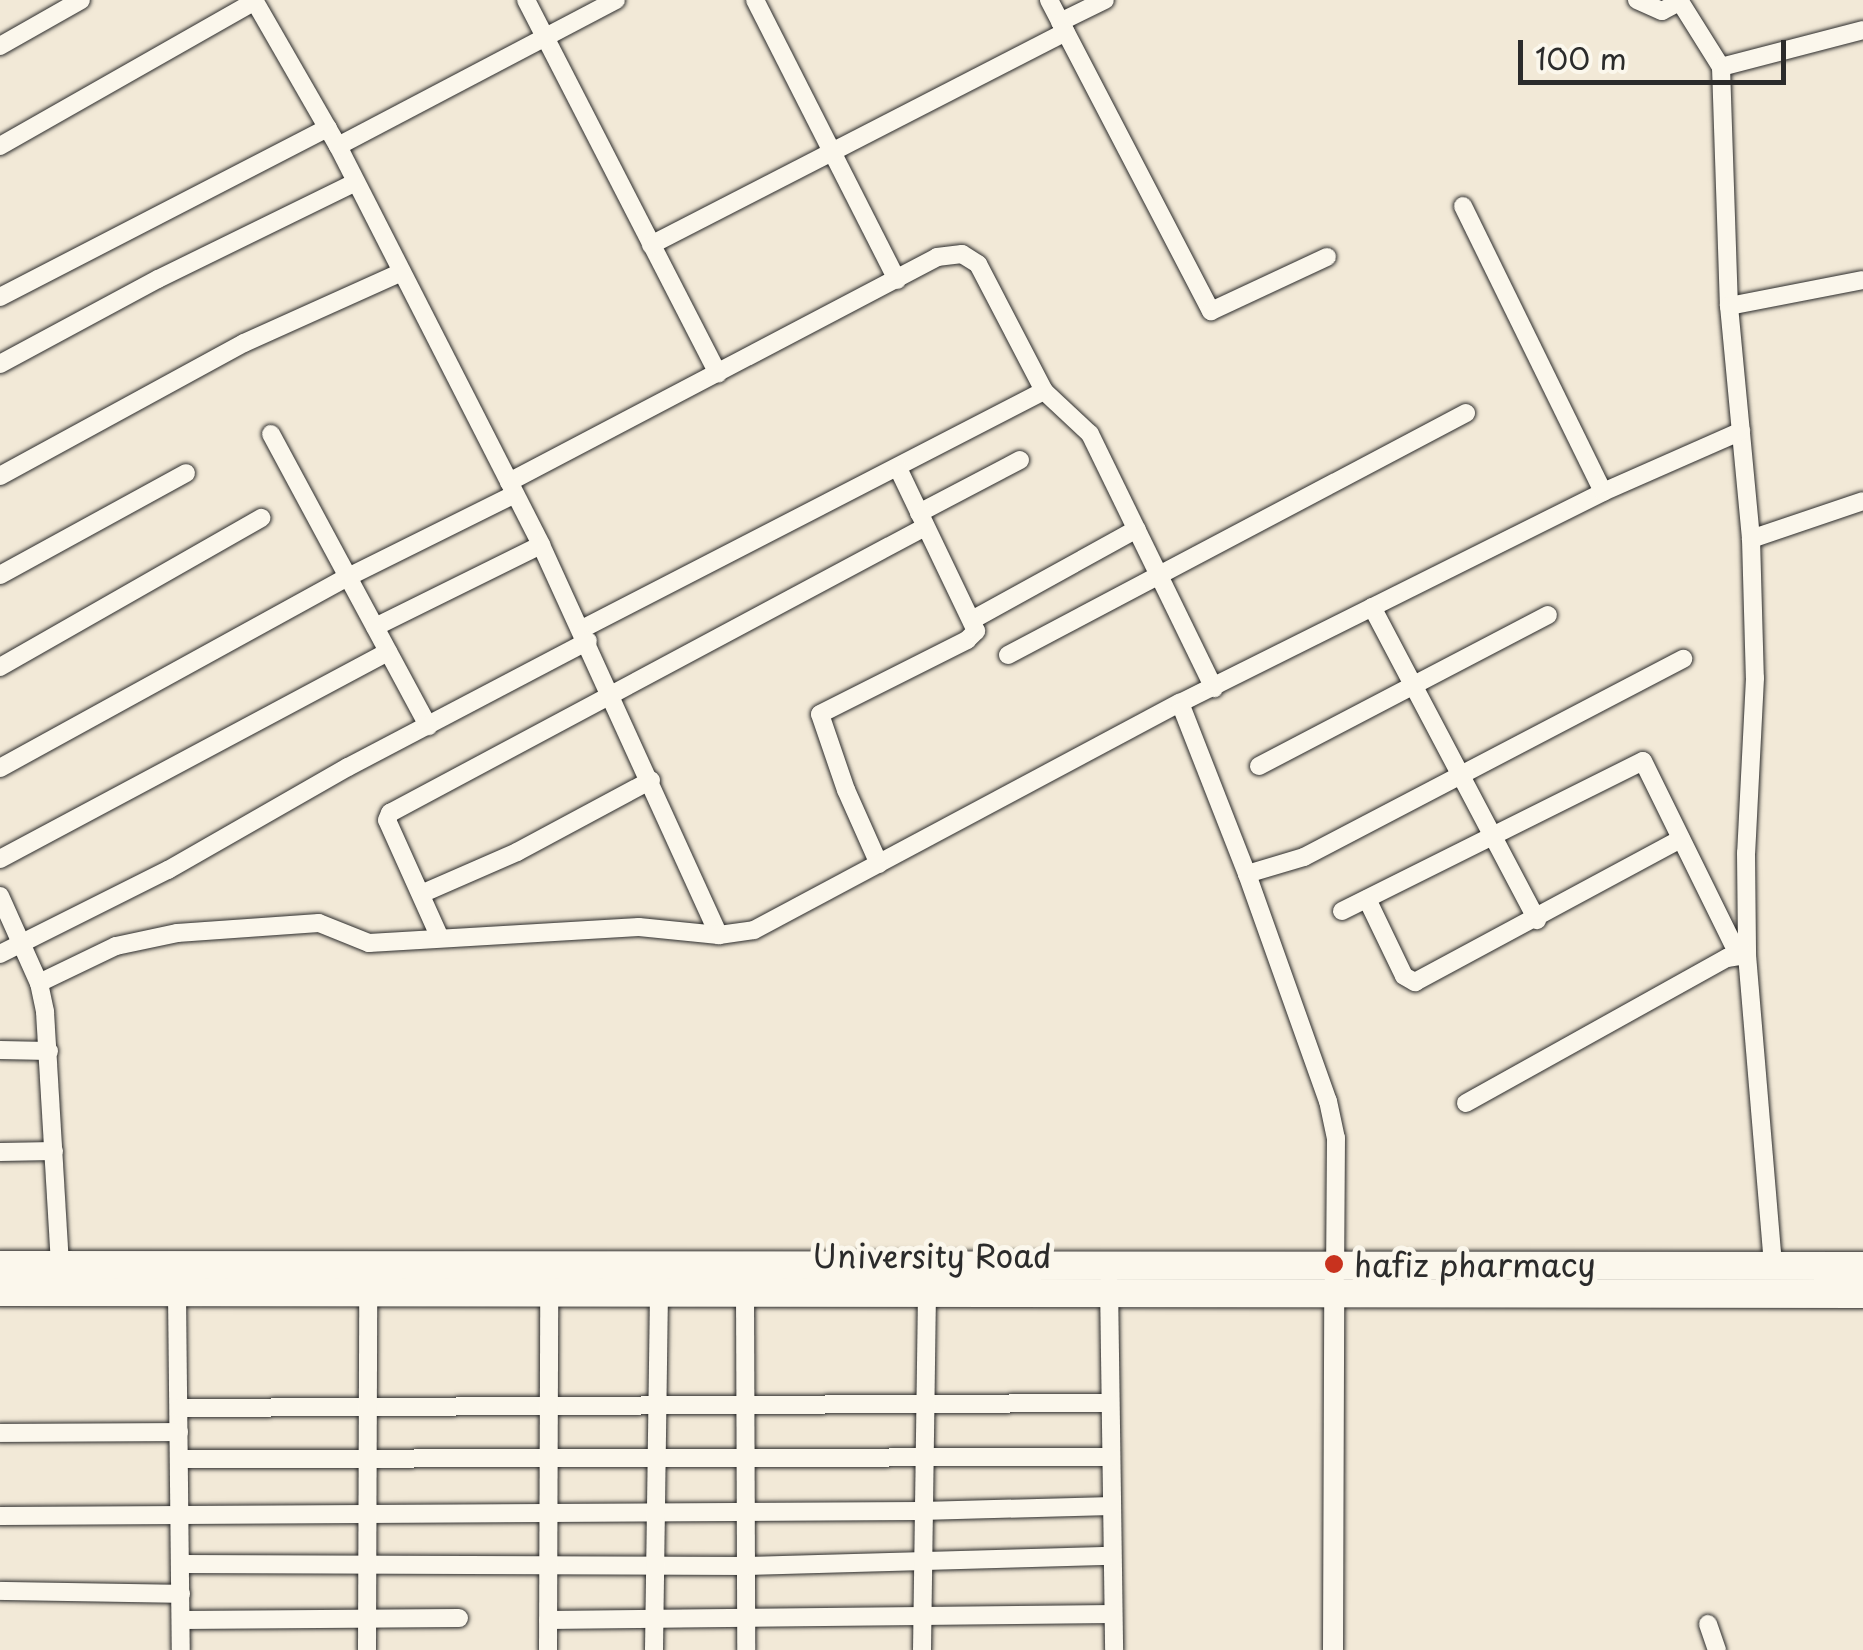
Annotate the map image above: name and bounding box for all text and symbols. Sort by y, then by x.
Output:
scale bar [1523,20,1790,82]
text: 100 m [1535,35,1627,80]
street label: University Road [811,1236,1053,1274]
place label: hafiz pharmacy [1354,1245,1598,1283]
marker: hafiz pharmacy [1323,1253,1345,1275]

